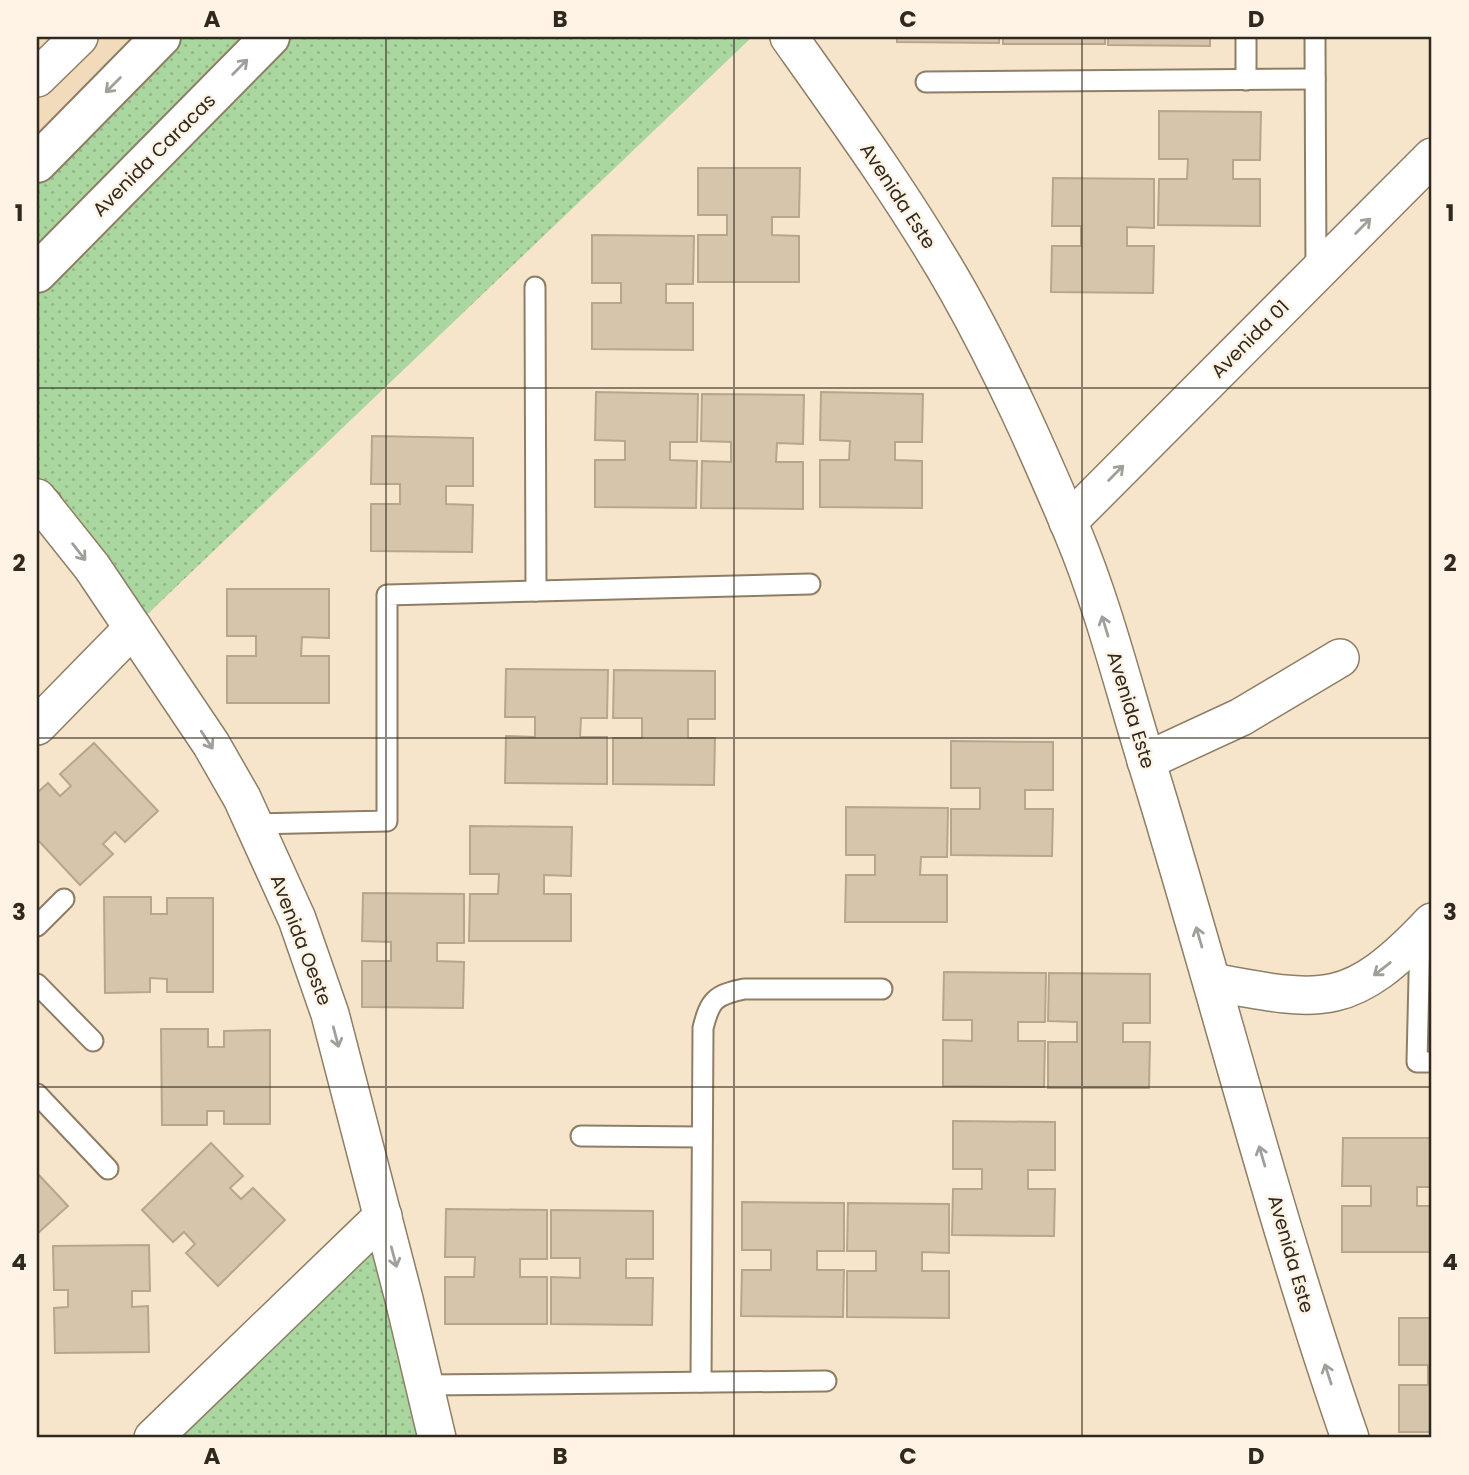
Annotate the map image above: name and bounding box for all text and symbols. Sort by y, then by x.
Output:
text: A [204,3,221,35]
text: B [552,3,568,35]
text: C [899,3,917,35]
text: D [1248,3,1264,35]
one-way arrow [231,59,248,76]
one-way arrow [105,77,122,94]
street label: Avenida Caracas [86,87,222,223]
street label: Avenida Este [854,138,942,254]
text: 1 [15,197,23,229]
text: 1 [1446,197,1454,229]
one-way arrow [1355,218,1372,235]
street label: Avenida 01 [1205,294,1295,384]
one-way arrow [1107,465,1124,482]
one-way arrow [72,542,87,560]
text: 2 [12,547,26,579]
text: 2 [1443,547,1457,579]
one-way arrow [1098,615,1110,637]
street label: Avenida Este [1100,648,1162,772]
one-way arrow [201,729,215,749]
street label: Avenida Oeste [264,871,338,1009]
text: 3 [12,896,26,928]
text: 3 [1443,896,1457,928]
one-way arrow [1191,927,1204,949]
one-way arrow [1374,961,1392,976]
one-way arrow [330,1025,343,1048]
one-way arrow [1254,1145,1267,1167]
street label: Avenida Este [1261,1192,1321,1316]
text: 4 [11,1246,27,1278]
one-way arrow [388,1246,401,1268]
text: 4 [1442,1246,1458,1278]
one-way arrow [1320,1363,1333,1385]
text: A [204,1440,221,1472]
text: B [552,1440,568,1472]
text: C [899,1440,917,1472]
text: D [1248,1440,1264,1472]

